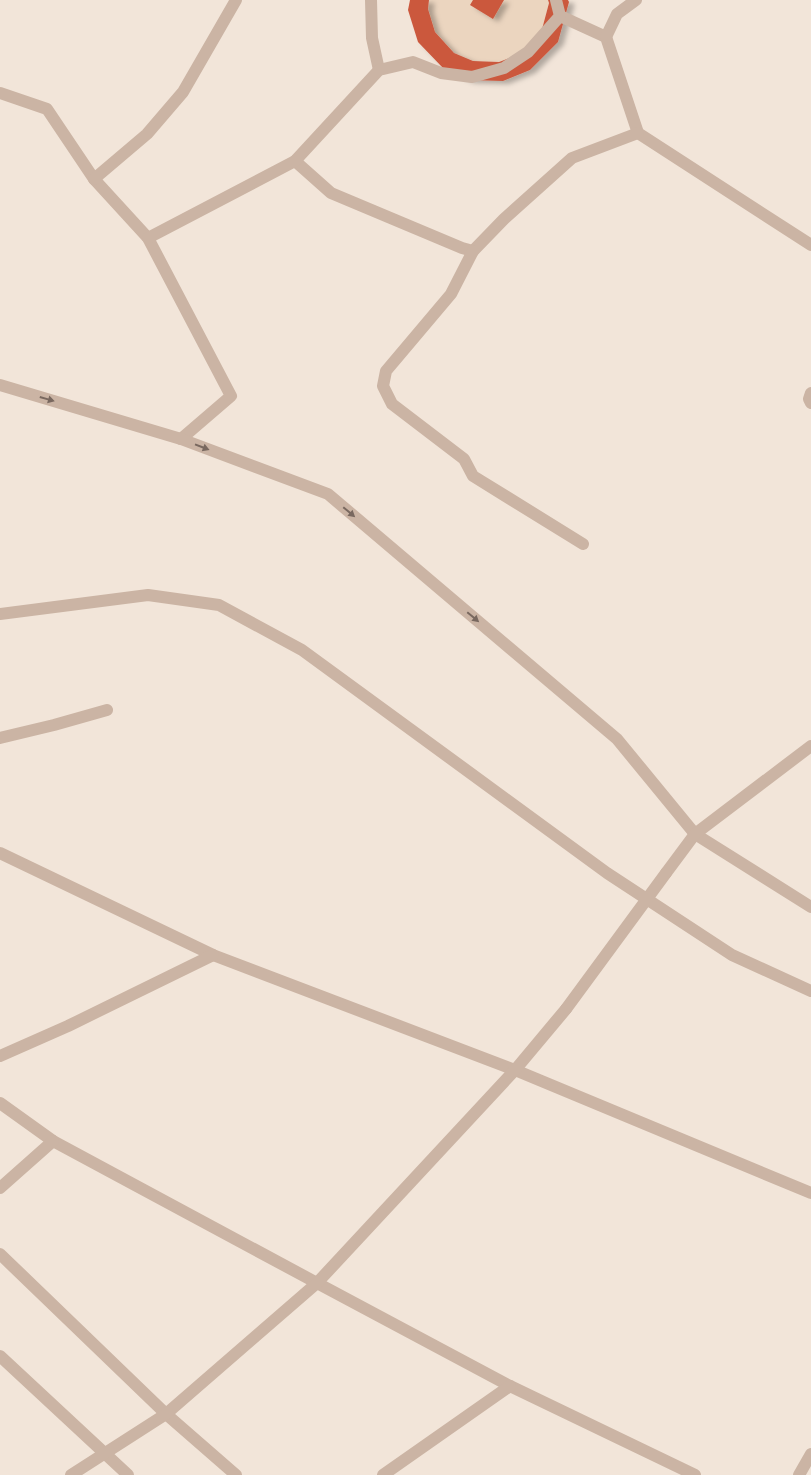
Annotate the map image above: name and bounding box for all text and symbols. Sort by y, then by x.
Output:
one-way arrow [39,396,54,404]
one-way arrow [195,443,210,451]
one-way arrow [343,506,355,518]
one-way arrow [467,611,479,623]

